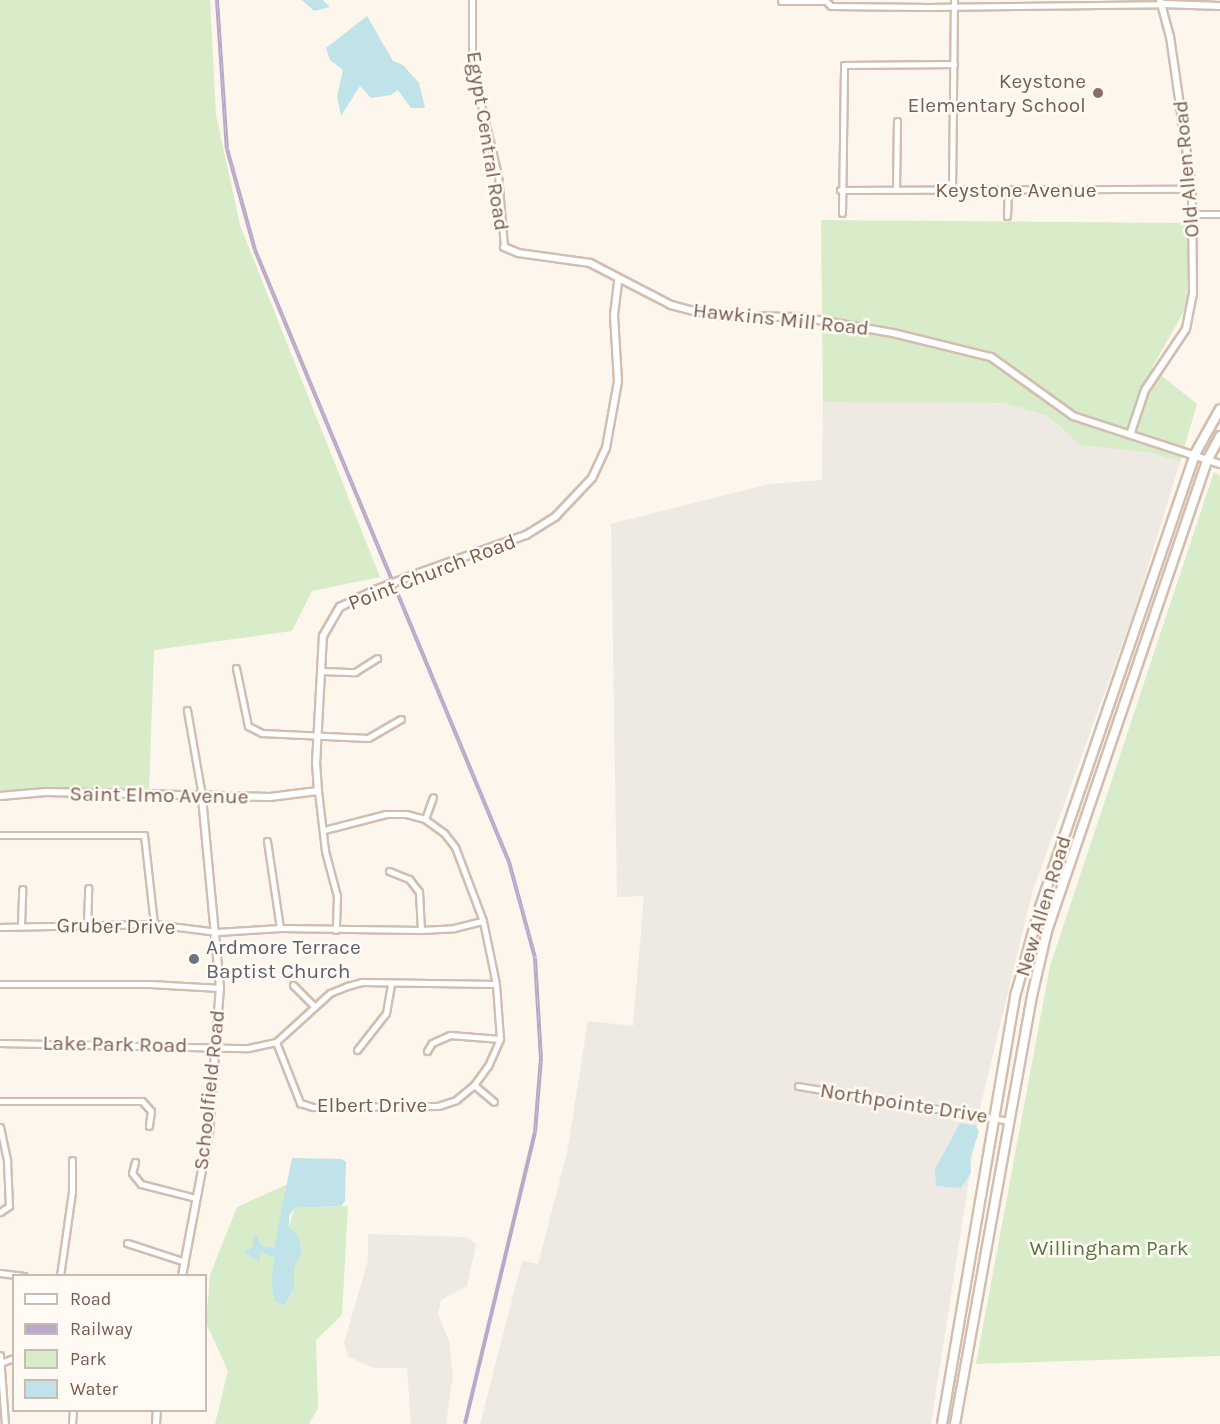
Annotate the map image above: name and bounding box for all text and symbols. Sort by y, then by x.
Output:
street label: Egypt Central Road [461,49,515,233]
place label: Keystone Elementary School [908,68,1086,118]
marker: Keystone Elementary School [1091,86,1105,100]
street label: Old Allen Road [1167,99,1205,239]
street label: Keystone Avenue [935,177,1097,203]
street label: Hawkins Mill Road [692,297,870,341]
street label: Point Church Road [345,528,519,616]
street label: Saint Elmo Avenue [69,781,249,809]
street label: New Allen Road [1010,833,1076,979]
street label: Gruber Drive [56,912,176,940]
place label: Ardmore Terrace Baptist Church [206,934,361,984]
marker: Ardmore Terrace Baptist Church [187,952,201,966]
street label: Schoolfield Road [188,1009,230,1171]
street label: Lake Park Road [42,1030,188,1058]
street label: Northpointe Drive [818,1077,990,1129]
street label: Elbert Drive [317,1092,427,1118]
park label: Willingham Park [1029,1235,1189,1261]
legend [12,1274,207,1412]
text: Road [70,1288,111,1310]
text: Railway [70,1318,133,1340]
text: Park [70,1348,107,1370]
text: Water [70,1378,118,1400]

